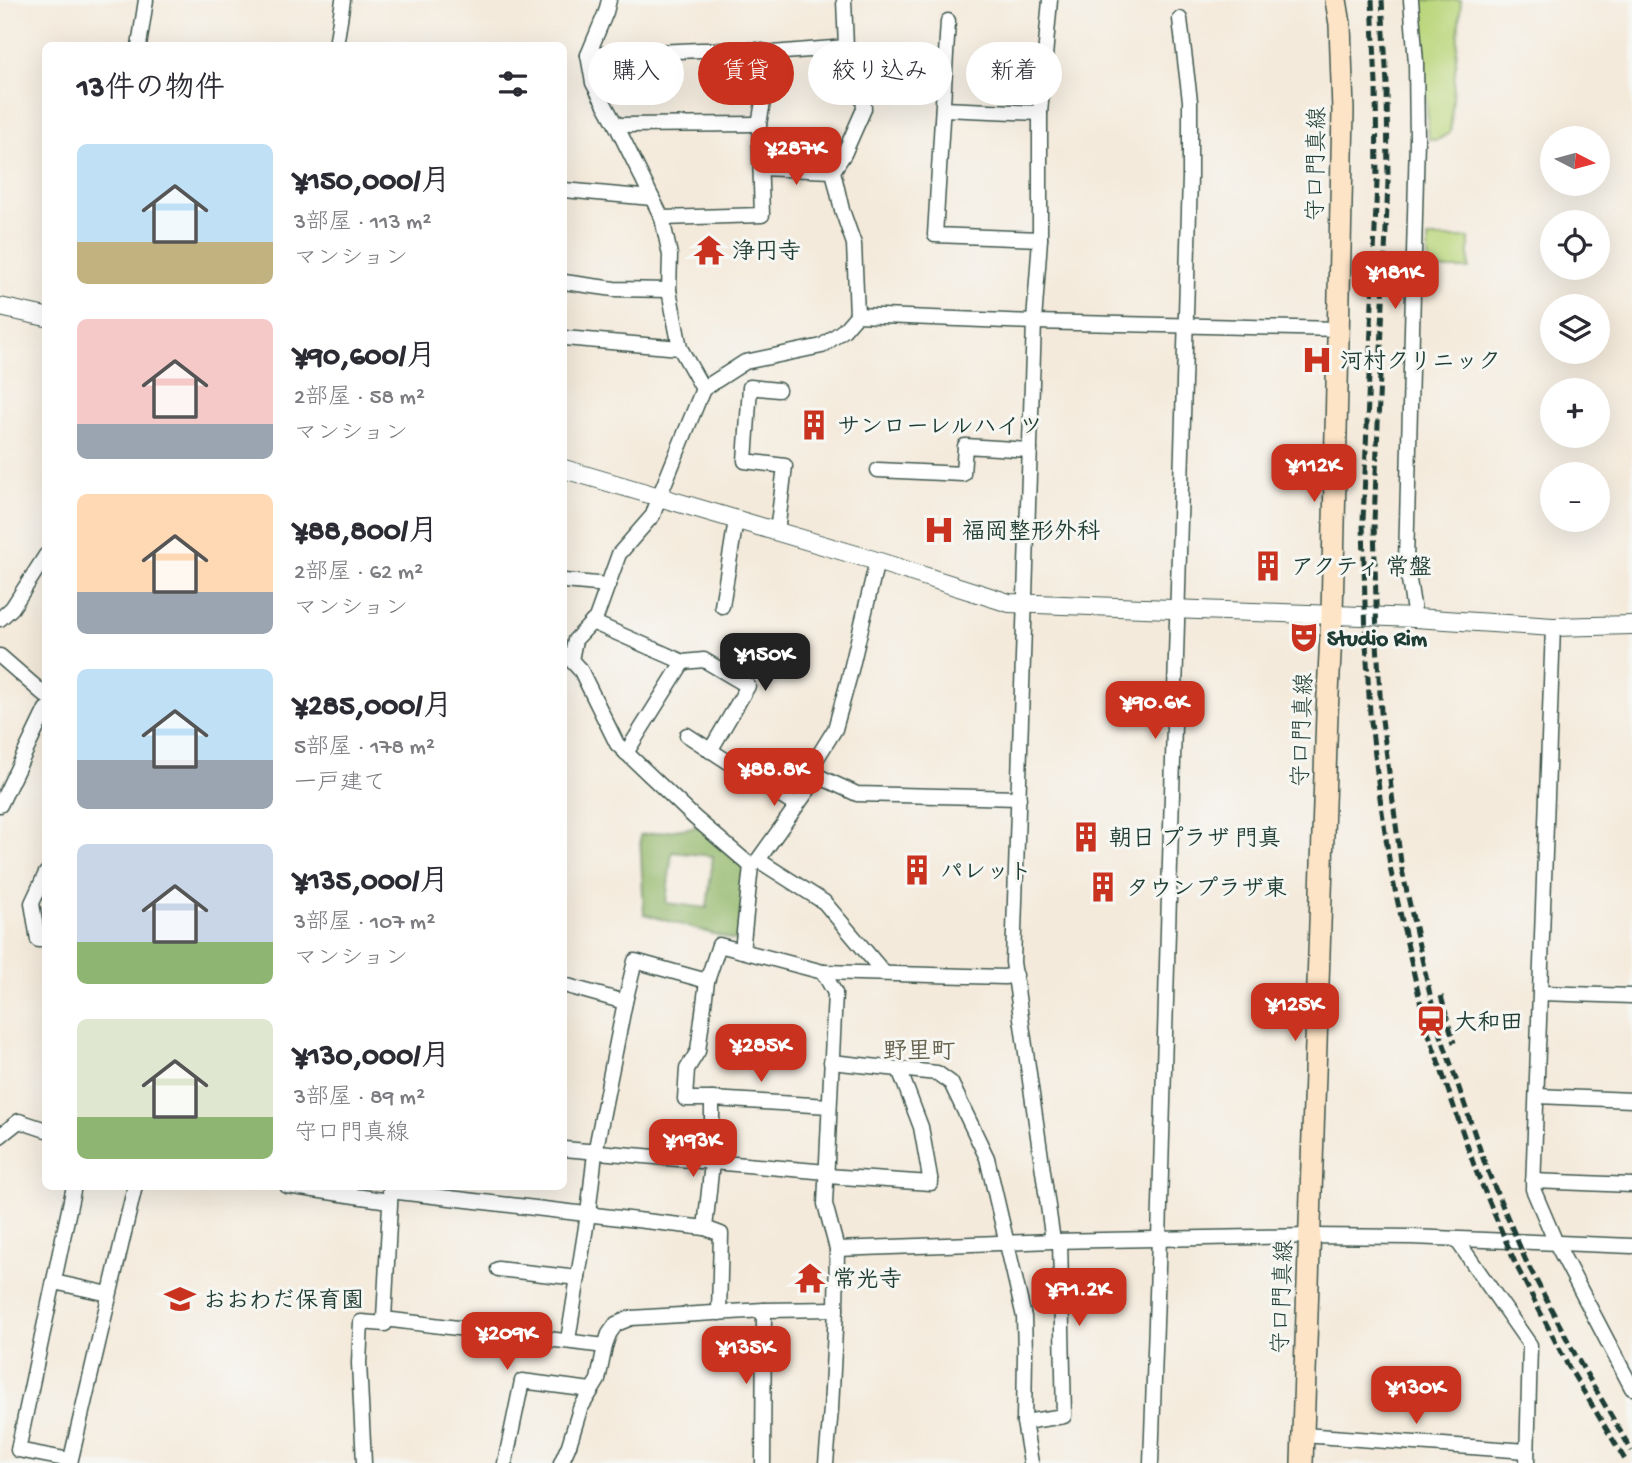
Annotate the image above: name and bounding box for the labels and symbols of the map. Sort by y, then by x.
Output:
street label: 守口門真線 [1303,106,1333,222]
north arrow [1540,126,1610,196]
pin: ¥287K [747,128,845,187]
temple icon: 浄円寺 [692,233,726,267]
place label: 浄円寺 [732,239,801,267]
pin: ¥181K [1346,252,1444,311]
hospital icon: 河村クリニック [1300,343,1334,377]
place label: 河村クリニック [1340,349,1501,377]
building icon: サンローレルハイツ [797,408,831,442]
place label: サンローレルハイツ [837,415,1042,442]
pin: ¥112K [1265,444,1363,504]
hospital icon: 福岡整形外科 [922,513,956,547]
place label: 福岡整形外科 [962,519,1100,547]
building icon: アクティ 常盤 [1251,549,1285,583]
place label: アクティ 常盤 [1291,555,1432,583]
theatre icon: Studio Rim [1287,620,1321,654]
place label: Studio Rim [1327,627,1428,654]
pin: ¥150K [716,634,814,693]
street label: 守口門真線 [1288,672,1320,788]
pin: ¥90.6K [1098,682,1212,741]
pin: ¥88.8K [717,748,831,808]
building icon: 朝日 プラザ 門真 [1069,820,1103,854]
place label: 朝日 プラザ 門真 [1109,826,1281,854]
building icon: パレット [900,853,934,887]
place label: パレット [940,860,1032,887]
building icon: タウンプラザ東 [1086,870,1120,904]
place label: タウンプラザ東 [1126,876,1287,904]
pin: ¥125K [1246,984,1344,1043]
station icon: 大和田 [1414,1004,1448,1038]
place label: 大和田 [1454,1010,1523,1038]
pin: ¥285K [712,1024,810,1084]
district label: 野里町 [883,1039,955,1068]
pin: ¥193K [644,1120,742,1179]
street label: 守口門真線 [1268,1239,1300,1355]
temple icon: 常光寺 [793,1261,827,1295]
place label: 常光寺 [833,1267,902,1295]
pin: ¥71.2K [1022,1268,1136,1328]
school or university icon: おおわだ保育園 [163,1282,197,1316]
place label: おおわだ保育園 [203,1288,364,1316]
pin: ¥209K [458,1312,556,1372]
pin: ¥135K [697,1326,795,1386]
pin: ¥130K [1367,1366,1465,1426]

